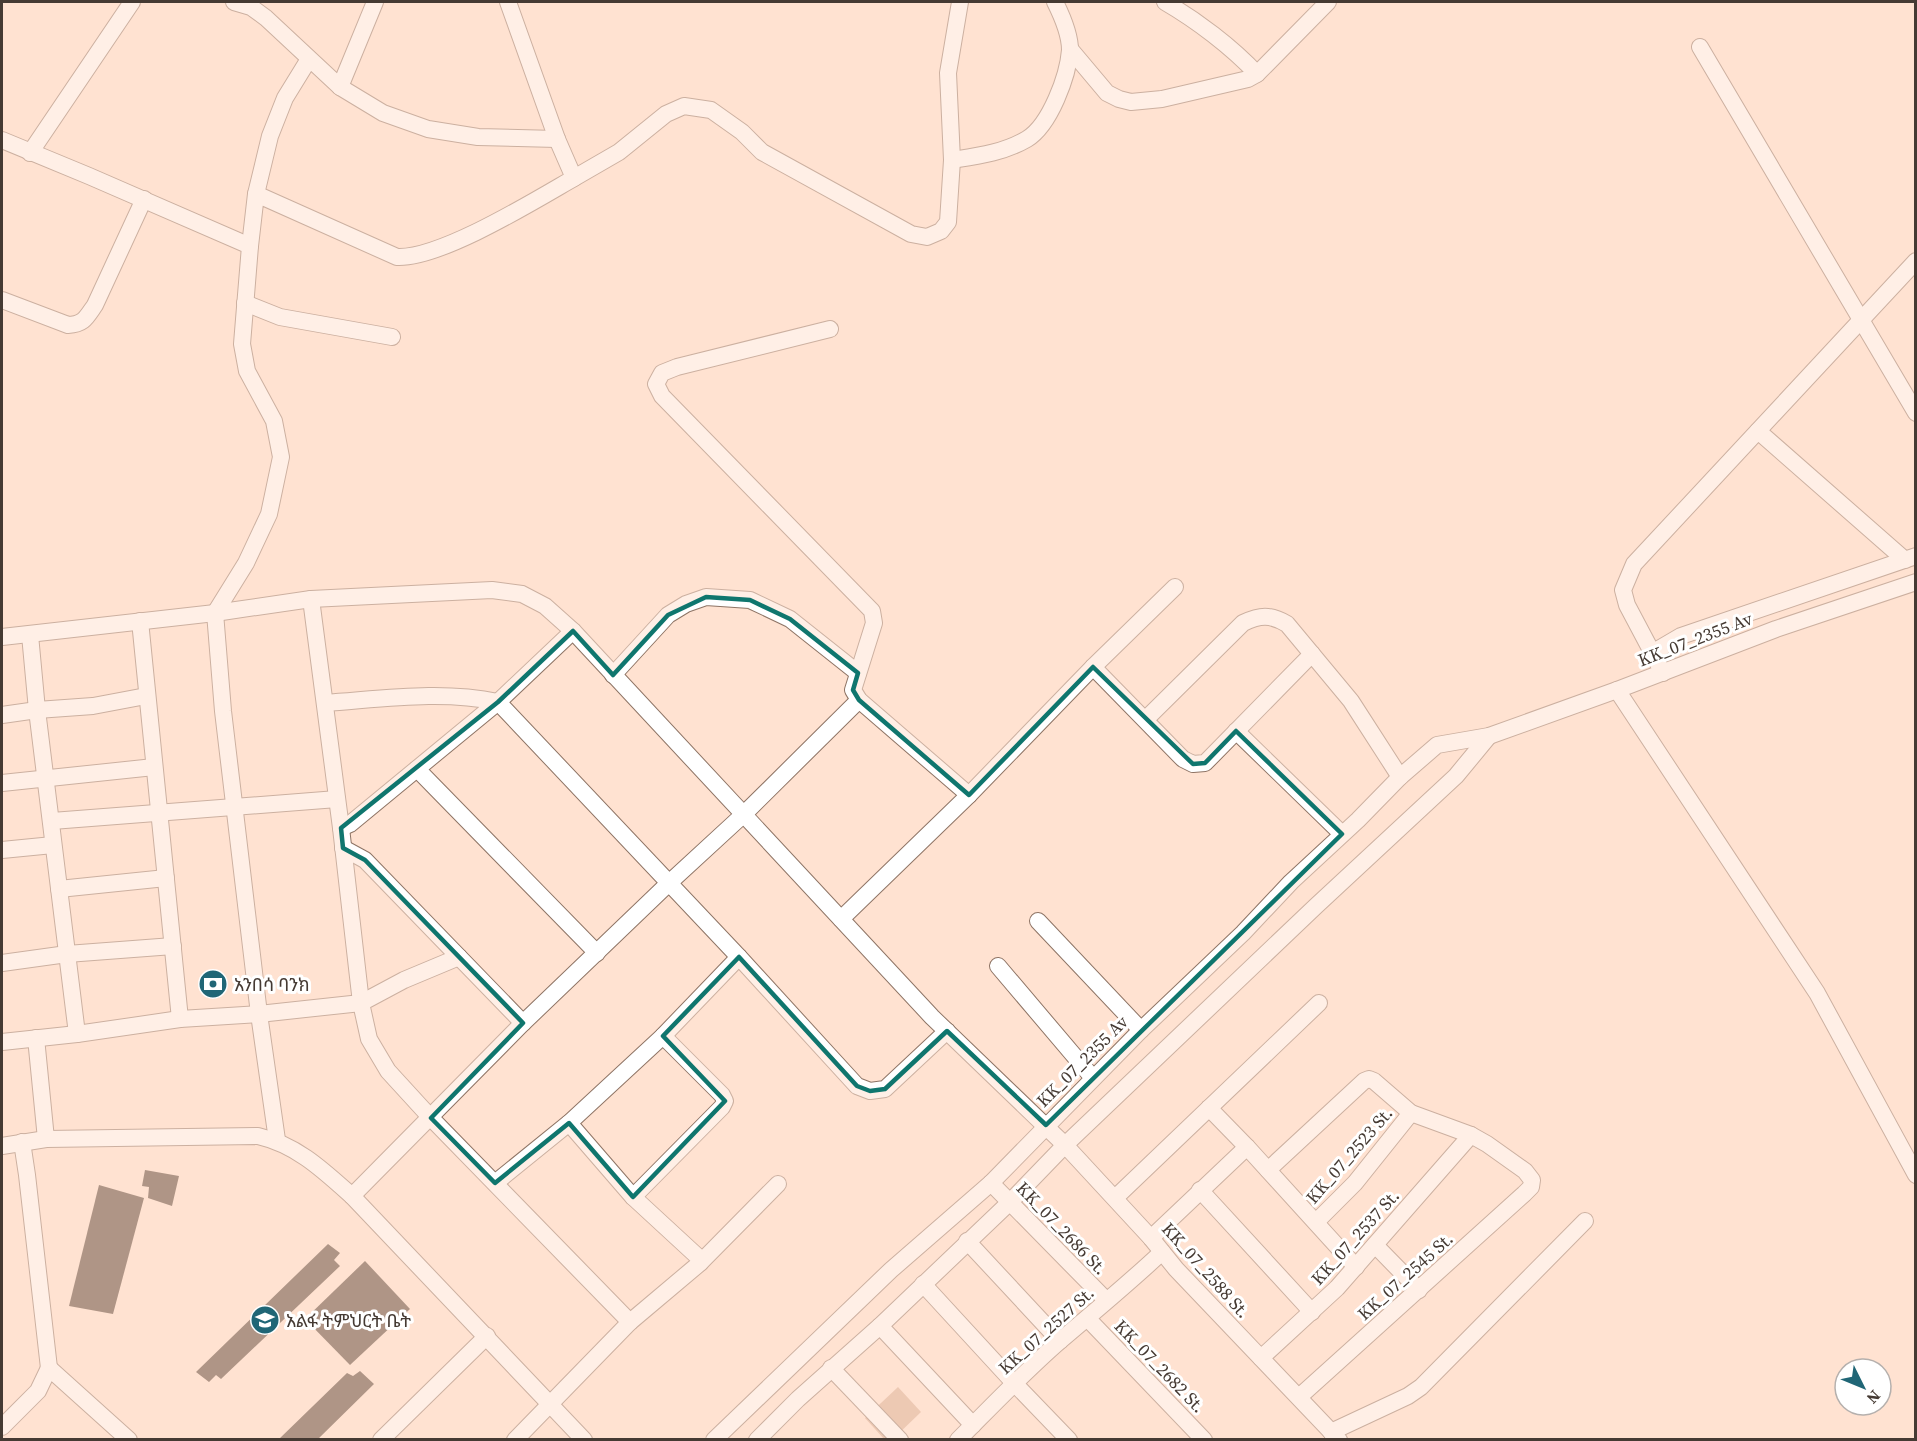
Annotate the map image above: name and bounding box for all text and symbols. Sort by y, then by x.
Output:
street label: KK_07_2355 Av [1634,606,1756,672]
bank icon: አንበሳ ባንክ [197,968,229,1000]
place label: አንበሳ ባንክ [234,972,310,997]
street label: KK_07_2355 Av [1031,1010,1133,1112]
street label: KK_07_2523 St. [1300,1101,1398,1209]
street label: KK_07_2686 St. [1011,1176,1113,1280]
street label: KK_07_2537 St. [1305,1184,1405,1290]
street label: KK_07_2588 St. [1156,1217,1256,1323]
street label: KK_07_2545 St. [1352,1226,1458,1326]
street label: KK_07_2527 St. [993,1280,1099,1380]
school or university icon: አልፋ ትምህርት ቤት [249,1304,281,1336]
place label: አልፋ ትምህርት ቤት [286,1308,411,1333]
street label: KK_07_2682 St. [1109,1314,1211,1418]
north arrow [1833,1357,1893,1417]
text: N [1862,1385,1886,1409]

